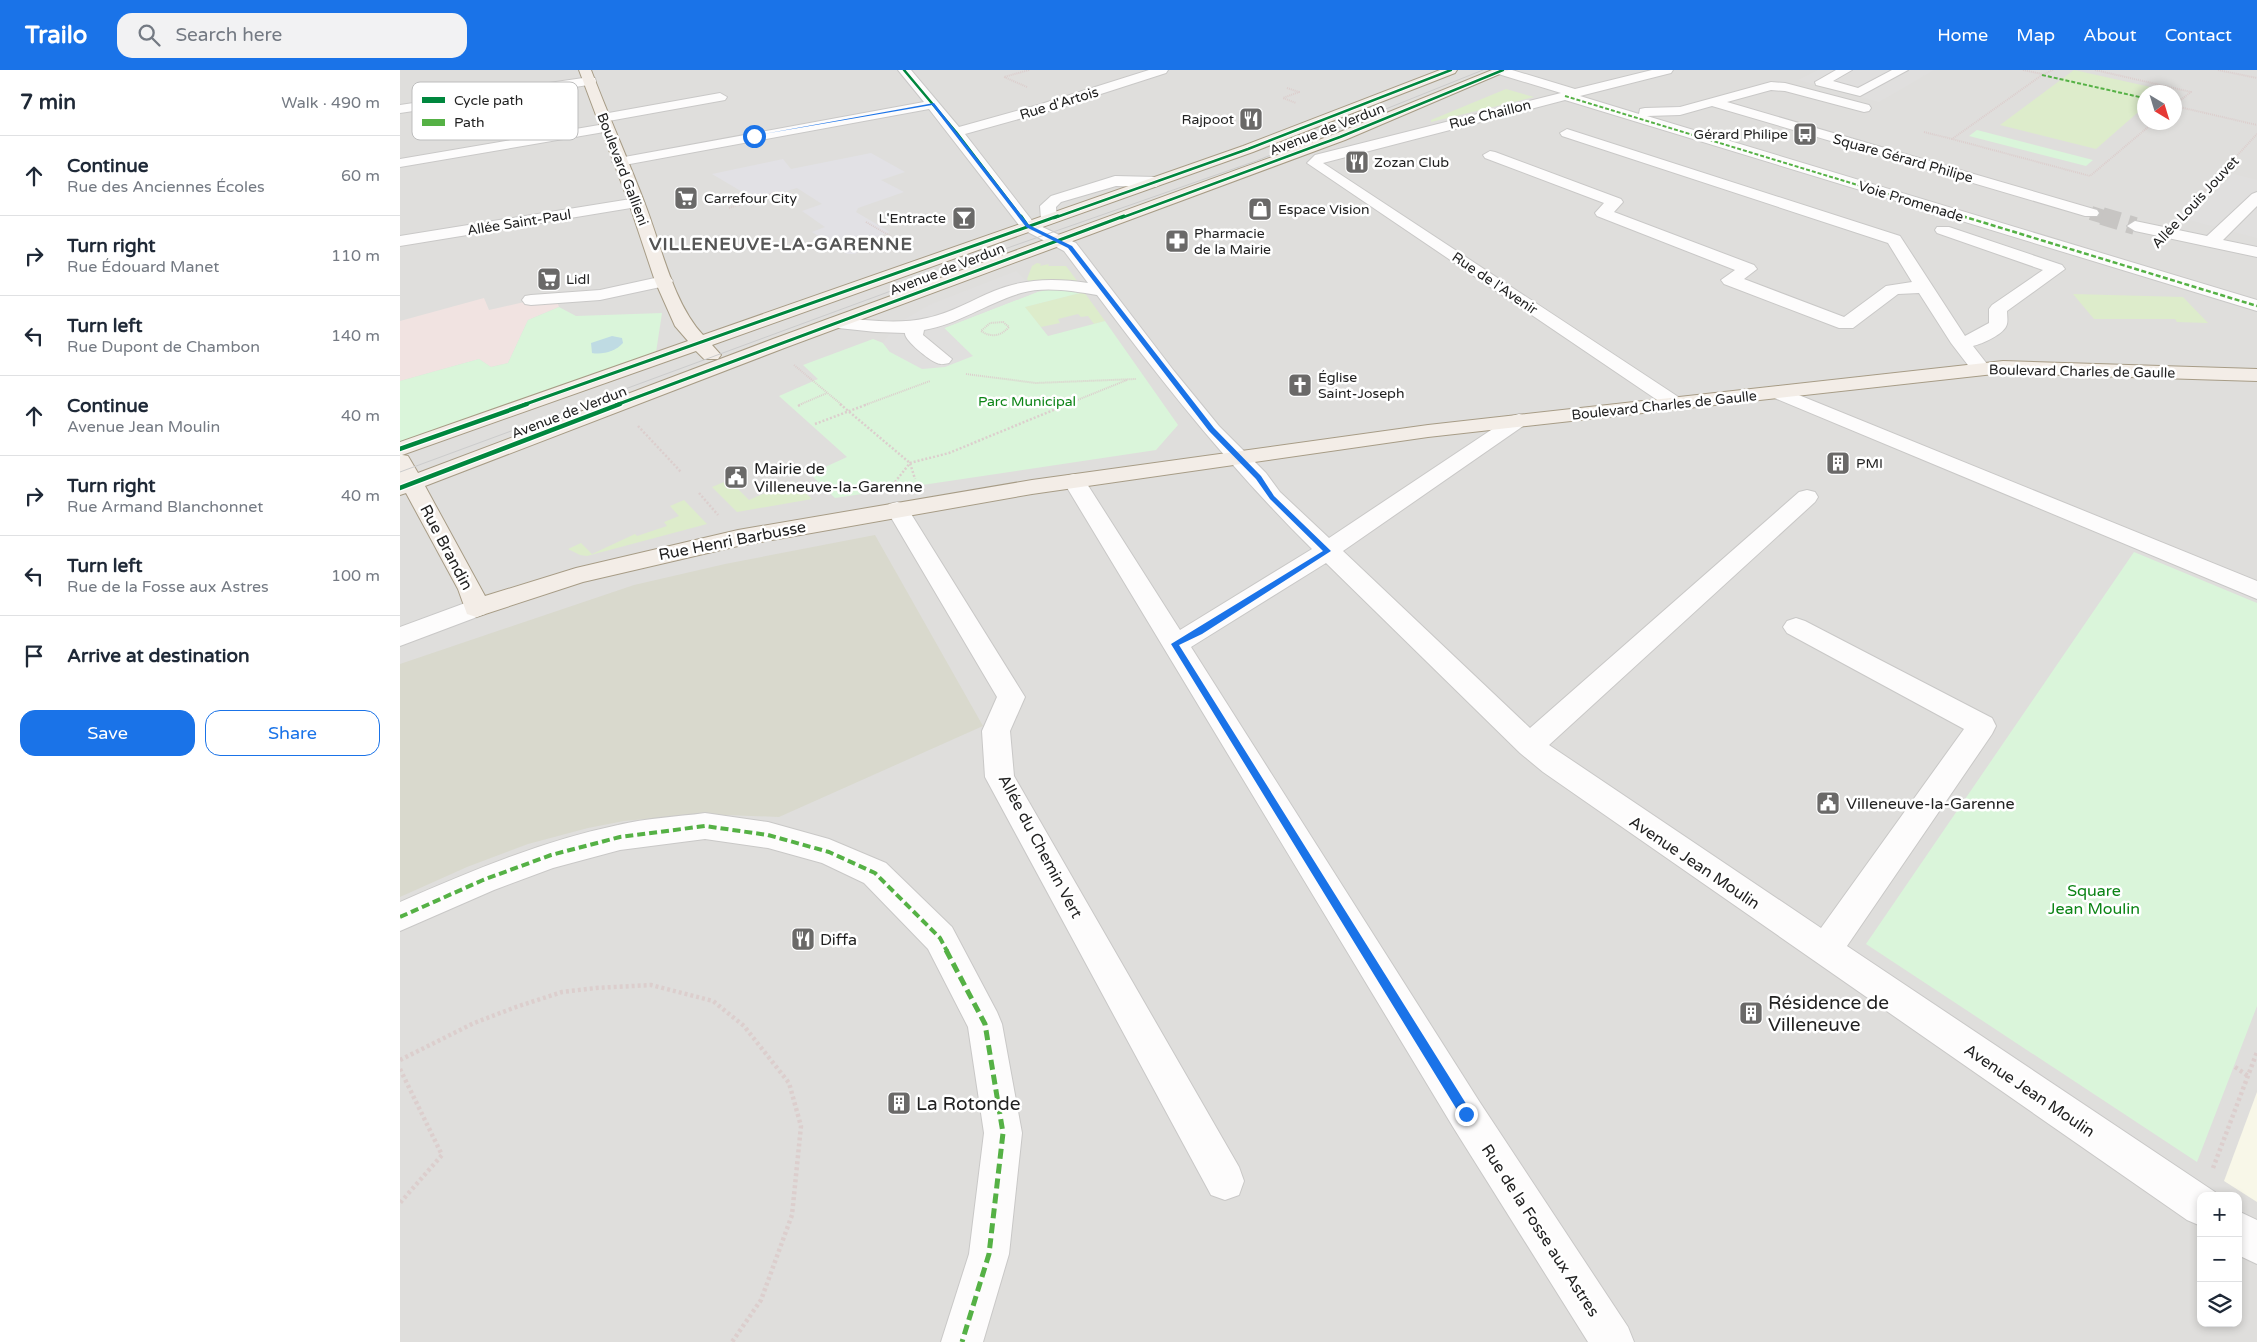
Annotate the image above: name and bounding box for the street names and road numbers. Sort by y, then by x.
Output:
street label: Rue d'Artois [1018,83,1101,124]
street label: Rue Chaillon [1447,96,1533,133]
street label: Avenue de Verdun [1267,100,1387,159]
street label: Boulevard Gallieni [593,110,652,228]
street label: Square Gérard Philipe [1831,130,1975,187]
street label: Allée Louis Jouvet [2148,152,2243,252]
street label: Voie Promenade [1856,177,1966,226]
street label: Allée Saint-Paul [466,206,572,239]
street label: Avenue de Verdun [887,240,1007,299]
street label: Rue de l'Avenir [1449,249,1541,319]
street label: Boulevard Charles de Gaulle [1989,361,2175,382]
street label: Avenue de Verdun [509,383,629,442]
street label: Boulevard Charles de Gaulle [1571,387,1758,424]
street label: Rue Brandin [415,501,477,594]
street label: Rue Henri Barbusse [657,517,808,565]
street label: Allée du Chemin Vert [994,771,1087,922]
street label: Avenue Jean Moulin [1625,812,1764,914]
street label: Avenue Jean Moulin [1960,1040,2099,1142]
street label: Rue de la Fosse aux Astres [1477,1140,1603,1321]

